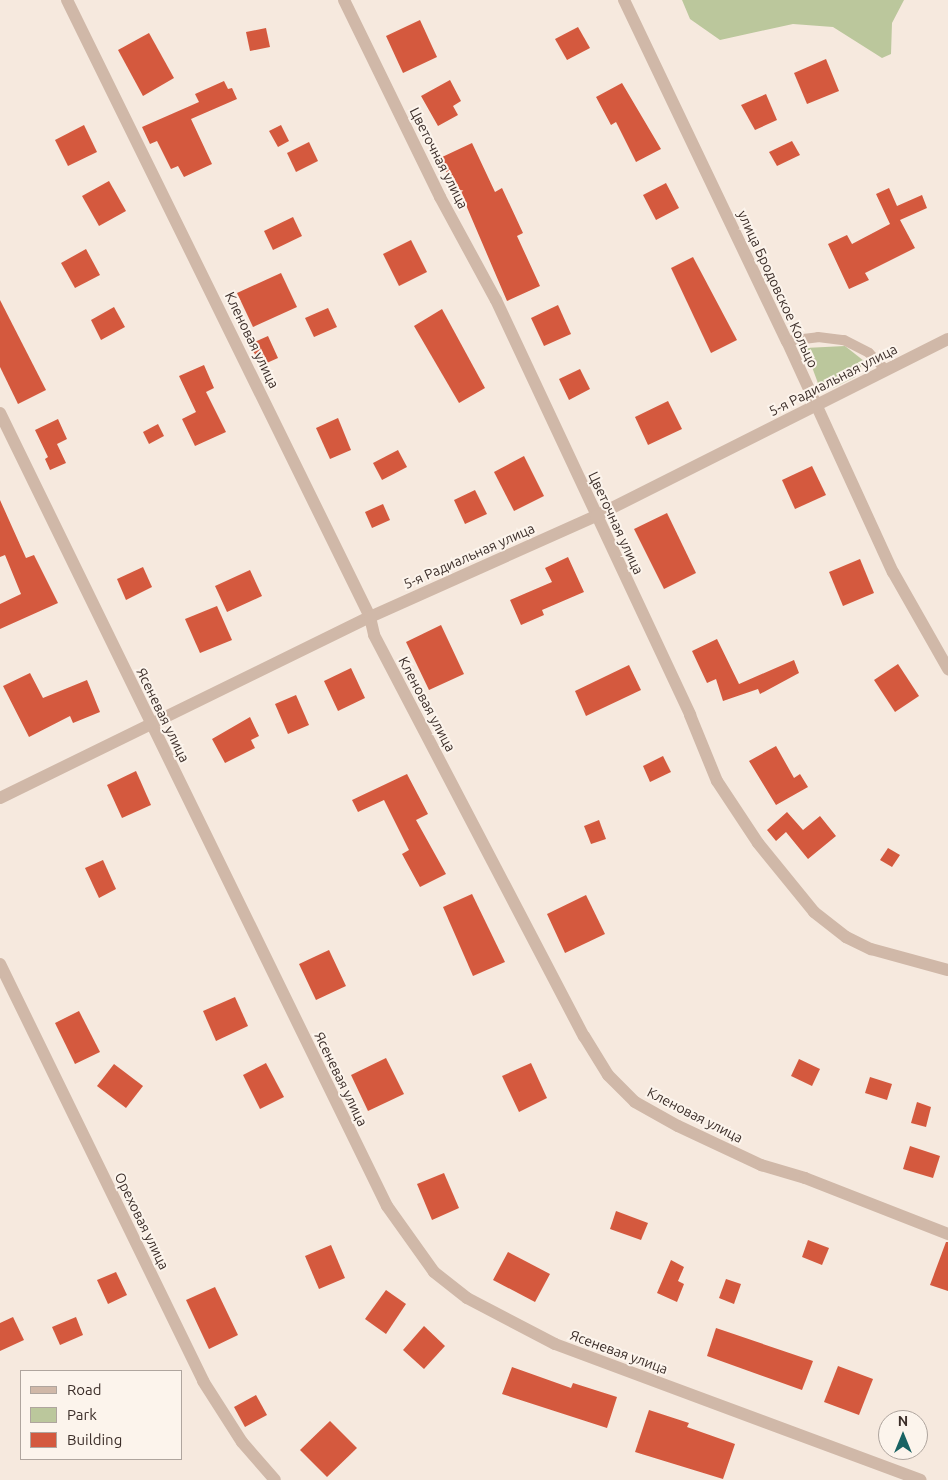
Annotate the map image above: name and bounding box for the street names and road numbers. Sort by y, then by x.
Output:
street label: Цветочная улица [406,105,472,211]
street label: улица Бродовское Кольцо [734,208,822,370]
street label: Кленовая улица [221,289,283,391]
street label: 5-я Радиальная улица [766,340,900,420]
street label: Цветочная улица [585,469,647,577]
street label: 5-я Радиальная улица [401,520,537,592]
street label: Кленовая улица [395,654,459,754]
street label: Ясеневая улица [133,665,193,765]
street label: Ясеневая улица [311,1029,371,1129]
street label: Кленовая улица [644,1084,746,1146]
street label: Ореховая улица [111,1170,173,1272]
street label: Ясеневая улица [568,1327,670,1377]

